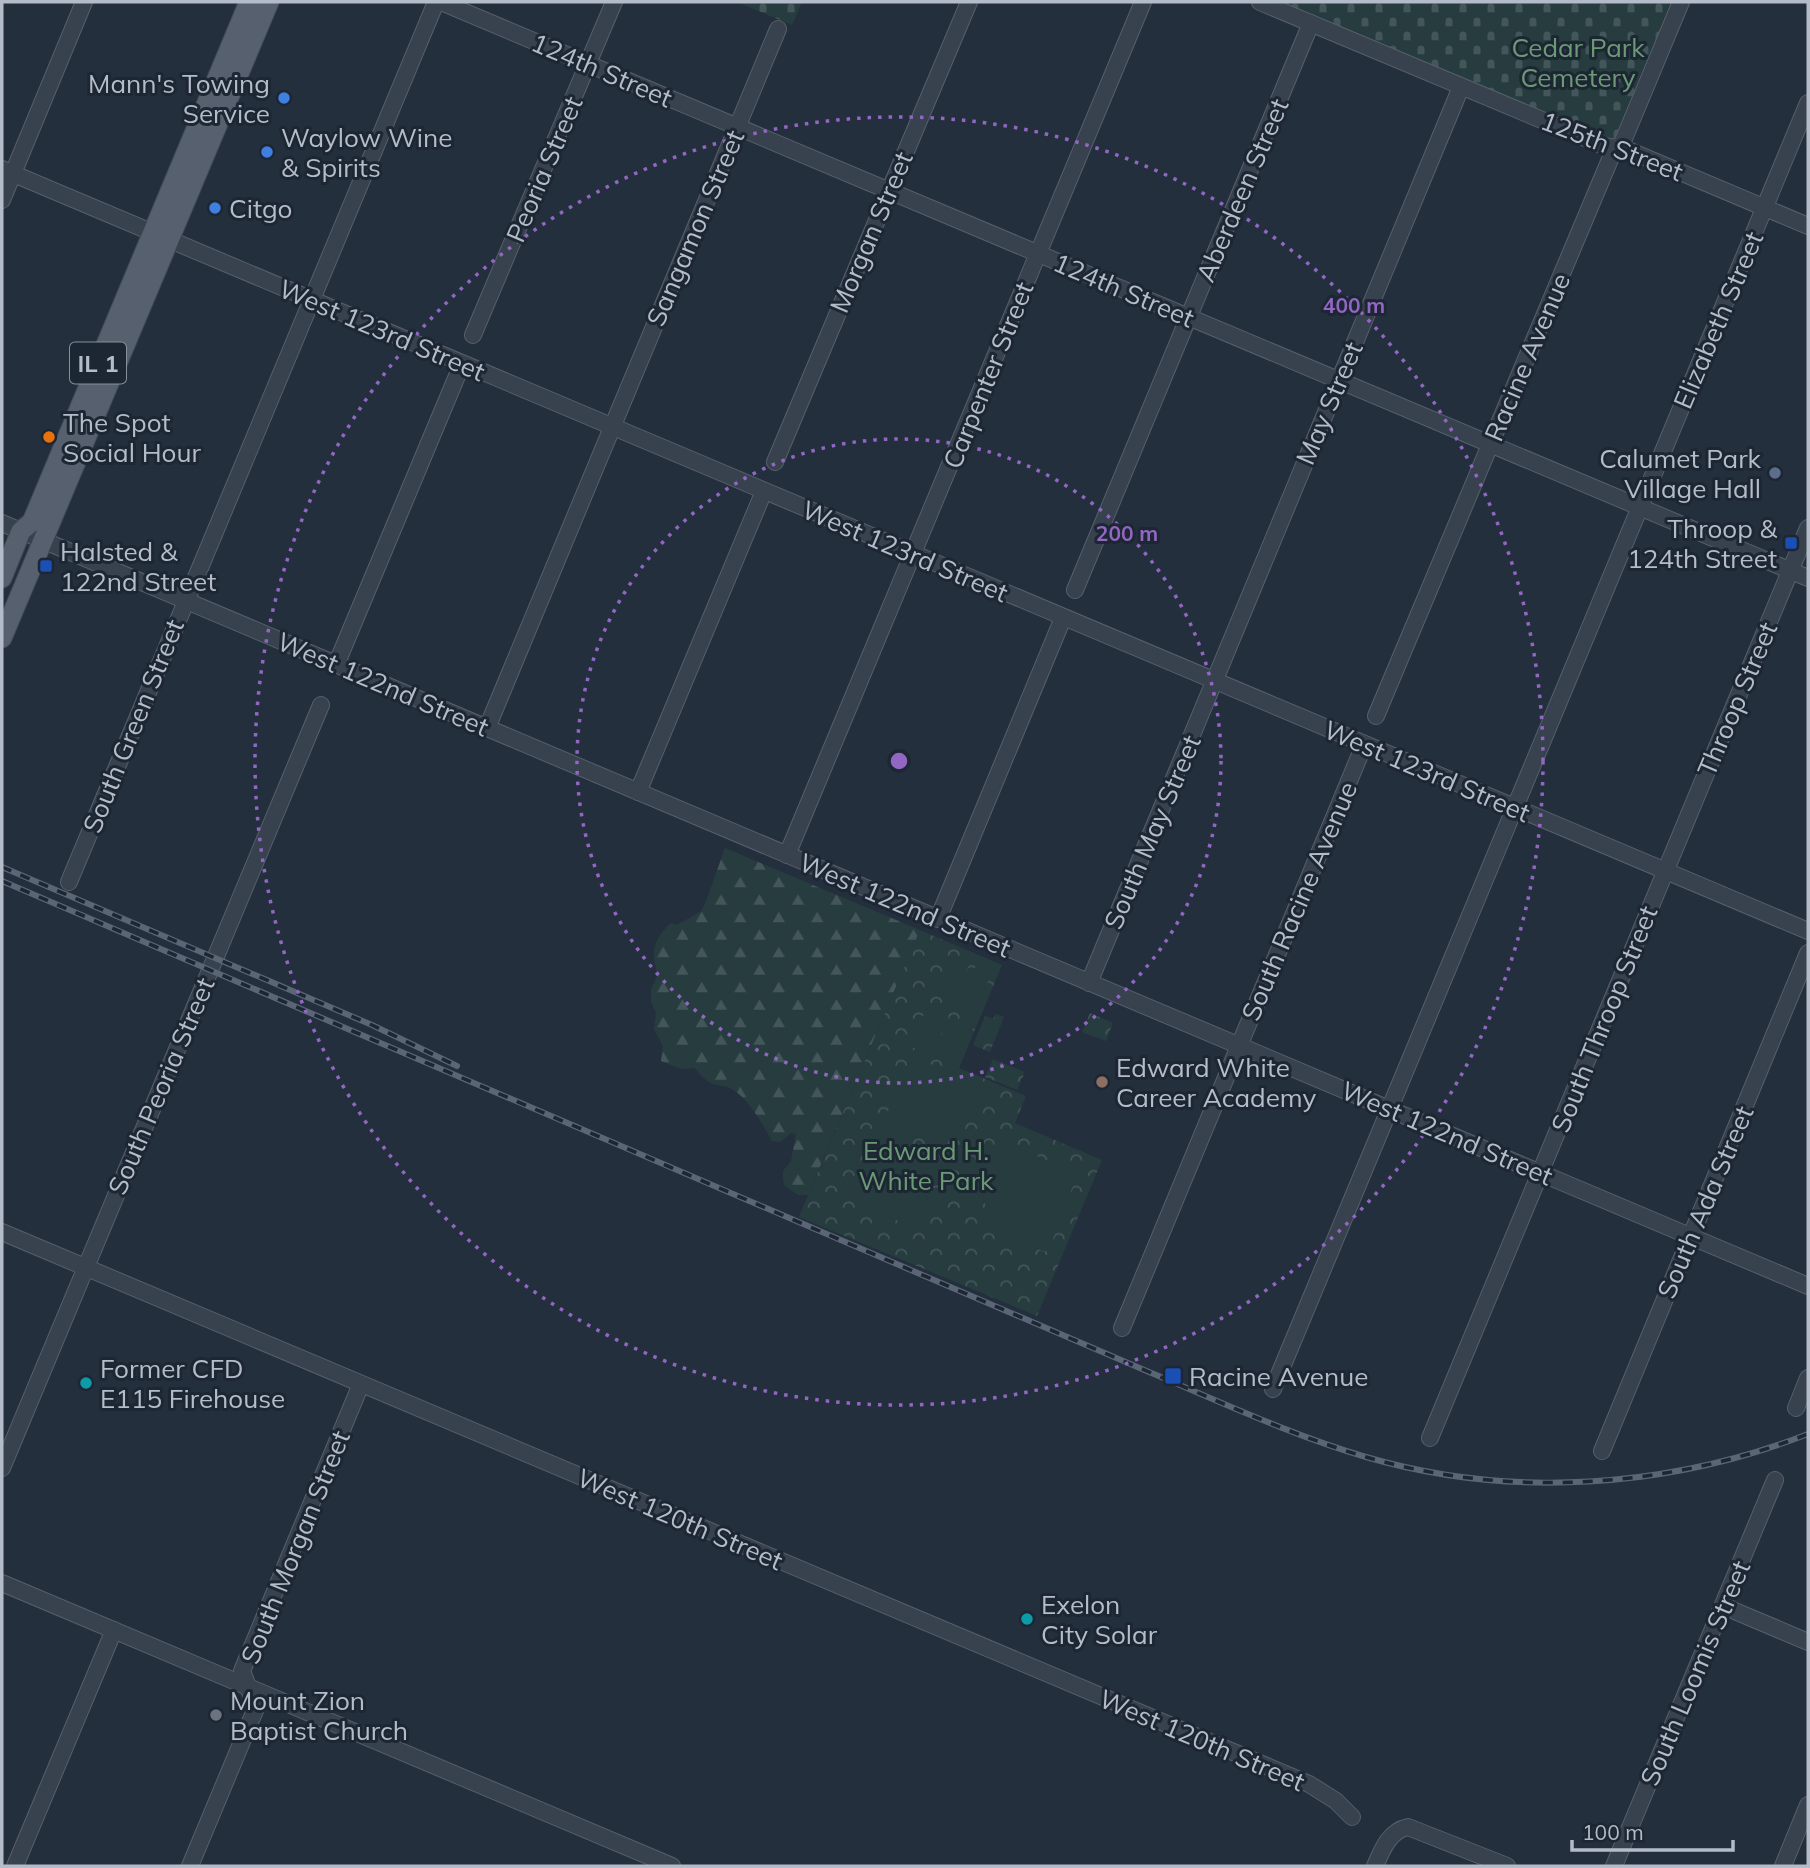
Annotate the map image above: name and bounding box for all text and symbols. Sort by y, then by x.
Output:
street label: 124th Street [527,26,677,114]
park label: Cedar Park Cemetery [1511,31,1645,94]
place label: Mann's Towing Service [88,67,270,130]
marker: Mann's Towing Service [276,90,292,106]
street label: Peoria Street [498,91,590,247]
street label: Aberdeen Street [1189,93,1295,287]
street label: 125th Street [1536,104,1688,188]
place label: Waylow Wine & Spirits [281,121,452,184]
street label: Sangamon Street [639,125,751,331]
marker: Waylow Wine & Spirits [259,144,275,160]
street label: Morgan Street [822,147,920,317]
place label: Citgo [229,192,292,225]
marker: Citgo [207,200,223,216]
street label: Elizabeth Street [1666,226,1770,414]
street label: 124th Street [1049,246,1199,334]
street label: Racine Avenue [1477,268,1577,446]
street label: West 123rd Street [274,272,490,388]
street label: Carpenter Street [935,277,1041,473]
text: 400 m [1323,292,1385,318]
street label: May Street [1288,337,1370,469]
road number: IL 1 [70,342,126,384]
place label: The Spot Social Hour [63,406,201,469]
marker: The Spot Social Hour [41,429,57,445]
place label: Calumet Park Village Hall [1599,442,1762,505]
marker: Calumet Park Village Hall [1767,465,1783,481]
street label: West 123rd Street [797,493,1013,609]
place label: Throop & 124th Street [1627,512,1778,575]
text: 200 m [1096,520,1158,546]
place label: Halsted & 122nd Street [60,535,216,598]
marker: Throop & 124th Street [1783,535,1799,551]
marker: Halsted & 122nd Street [38,558,54,574]
street label: South Green Street [75,614,191,838]
street label: Throop Street [1690,617,1784,781]
street label: West 122nd Street [272,625,494,743]
street label: West 123rd Street [1319,713,1535,829]
street label: South May Street [1096,730,1208,934]
centre of rings [887,749,911,773]
street label: South Racine Avenue [1234,776,1364,1026]
street label: West 122nd Street [794,846,1016,964]
street label: South Throop Street [1543,901,1665,1137]
street label: South Peoria Street [100,973,222,1199]
place label: Edward White Career Academy [1116,1051,1317,1114]
marker: Edward White Career Academy [1094,1074,1110,1090]
street label: West 122nd Street [1336,1074,1558,1192]
street label: South Ada Street [1650,1101,1760,1303]
park label: Edward H. White Park [859,1134,994,1197]
place label: Former CFD E115 Firehouse [100,1352,285,1415]
place label: Racine Avenue [1189,1360,1368,1393]
marker: Racine Avenue [1163,1366,1183,1386]
marker: Former CFD E115 Firehouse [78,1375,94,1391]
street label: South Morgan Street [233,1425,357,1669]
street label: West 120th Street [572,1461,788,1577]
street label: South Loomis Street [1633,1555,1757,1791]
place label: Exelon City Solar [1041,1588,1158,1651]
marker: Exelon City Solar [1019,1611,1035,1627]
street label: West 120th Street [1094,1682,1310,1798]
place label: Mount Zion Baptist Church [230,1684,408,1747]
marker: Mount Zion Baptist Church [208,1707,224,1723]
scale bar [1572,1808,1733,1852]
text: 100 m [1582,1819,1644,1845]

